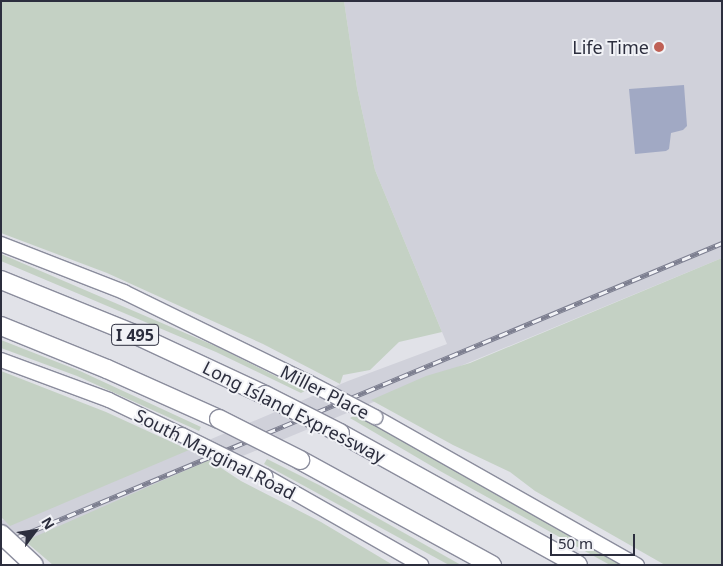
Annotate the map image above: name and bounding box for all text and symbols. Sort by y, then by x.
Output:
place label: Life Time [572,36,649,58]
marker: Life Time [653,41,665,53]
road number: I 495 [110,322,160,348]
street label: Long Island Expressway [199,357,389,467]
street label: Miller Place [277,360,373,424]
street label: South Marginal Road [131,404,299,504]
north arrow [10,506,60,556]
text: N [37,513,59,533]
scale bar [553,524,638,556]
text: 50 m [558,533,593,553]

